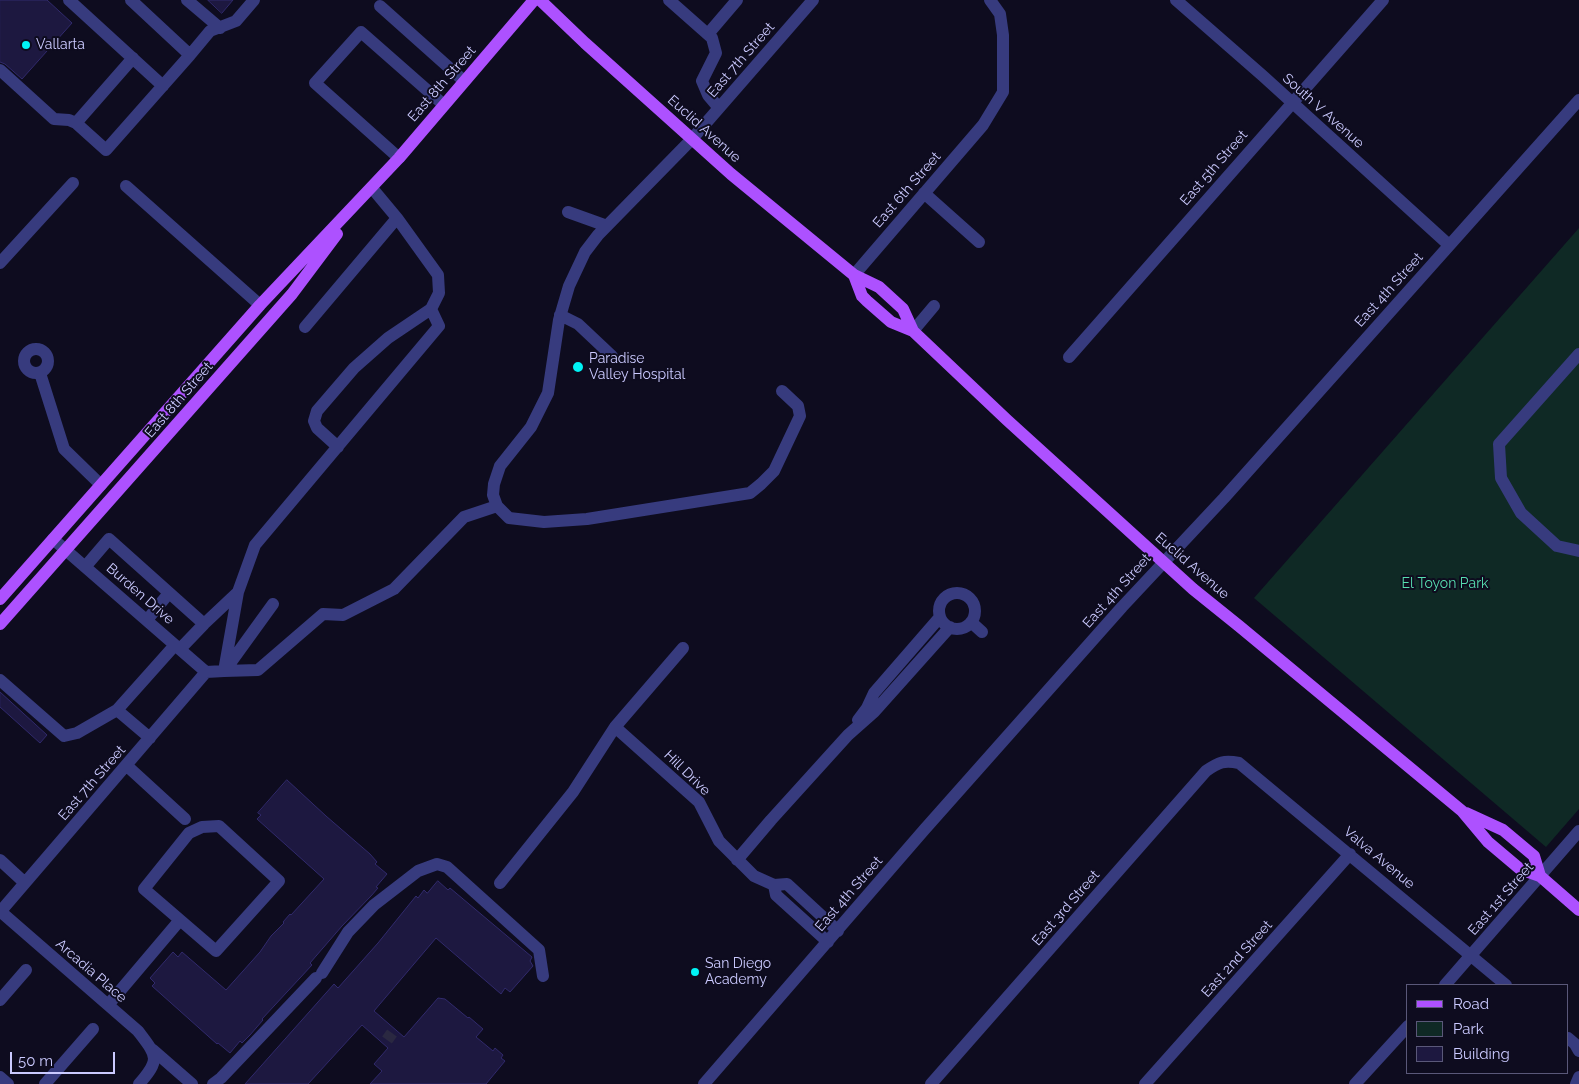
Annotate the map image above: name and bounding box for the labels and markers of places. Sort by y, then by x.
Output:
place label: Vallarta [36,37,85,53]
marker: Vallarta [20,39,32,51]
place label: Paradise Valley Hospital [589,351,685,384]
marker: Paradise Valley Hospital [571,360,585,374]
place label: San Diego Academy [705,956,771,989]
marker: San Diego Academy [689,966,701,978]

